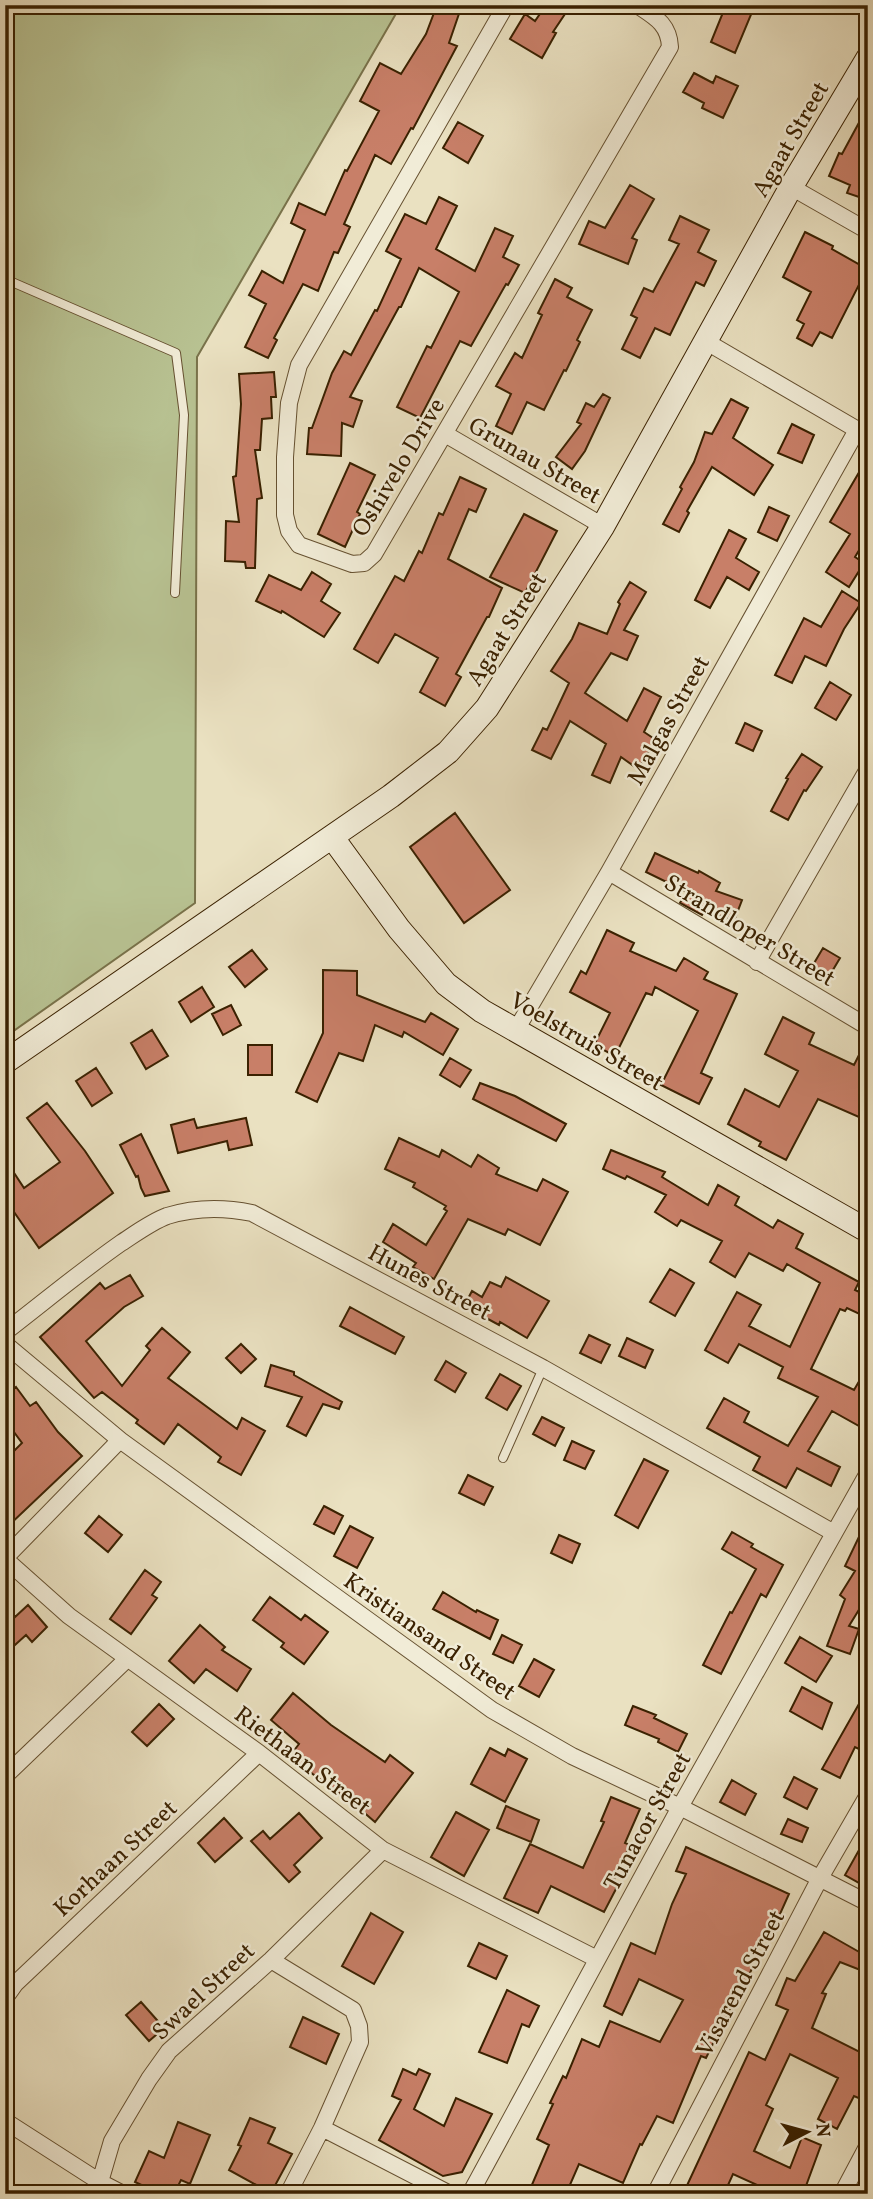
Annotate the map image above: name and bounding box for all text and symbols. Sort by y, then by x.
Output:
street label: Agaat Street [745,76,839,204]
street label: Oshivelo Drive [345,392,455,544]
street label: Grunau Street [461,410,607,514]
street label: Agaat Street [459,566,556,694]
street label: Malgas Street [620,650,719,792]
street label: Strandloper Street [657,867,841,996]
street label: Voelstruis Street [503,985,669,1101]
street label: Hunes Street [361,1237,497,1331]
street label: Kristiansand Street [336,1565,522,1710]
street label: Riethaan Street [226,1699,377,1824]
street label: Tunacor Street [597,1746,701,1898]
street label: Korhaan Street [47,1793,186,1926]
street label: Visarend Street [689,1905,795,2063]
street label: Swael Street [145,1936,264,2049]
north arrow [772,2098,842,2168]
text: N [808,2122,836,2139]

